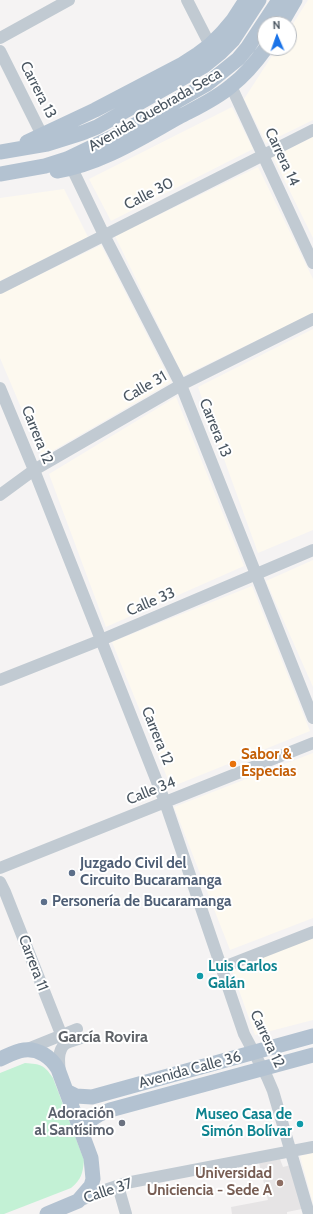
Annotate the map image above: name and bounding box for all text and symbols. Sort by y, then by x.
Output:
north arrow [257,16,297,56]
text: N [272,18,281,32]
street label: Carrera 13 [16,58,60,122]
street label: Avenida Quebrada Seca [85,65,225,155]
street label: Carrera 14 [261,125,303,189]
street label: Calle 30 [121,174,177,214]
street label: Calle 31 [120,367,170,407]
street label: Carrera 13 [195,396,235,460]
street label: Carrera 12 [17,403,57,467]
street label: Calle 33 [124,584,178,620]
street label: Carrera 12 [137,704,177,768]
place label: Sabor & Especias [241,746,296,781]
marker: Sabor & Especias [228,759,238,769]
street label: Calle 34 [124,773,178,809]
place label: Juzgado Civil del Circuito Bucaramanga [80,855,222,890]
marker: Juzgado Civil del Circuito Bucaramanga [67,868,77,878]
place label: Personería de Bucaramanga [52,893,231,911]
marker: Personería de Bucaramanga [39,897,49,907]
street label: Carrera 11 [14,933,52,993]
place label: Luis Carlos Galán [208,958,277,993]
marker: Luis Carlos Galán [195,971,205,981]
street label: Carrera 12 [246,1007,288,1071]
district label: García Rovira [58,1027,148,1047]
street label: Avenida Calle 36 [137,1048,243,1092]
place label: Adoración al Santísimo [35,1105,114,1140]
place label: Museo Casa de Simón Bolívar [195,1106,292,1141]
marker: Adoración al Santísimo [117,1118,127,1128]
marker: Museo Casa de Simón Bolívar [295,1119,305,1129]
place label: Universidad Uniciencia - Sede A [147,1165,272,1200]
street label: Calle 37 [81,1175,135,1207]
marker: Universidad Uniciencia - Sede A [275,1178,285,1188]

